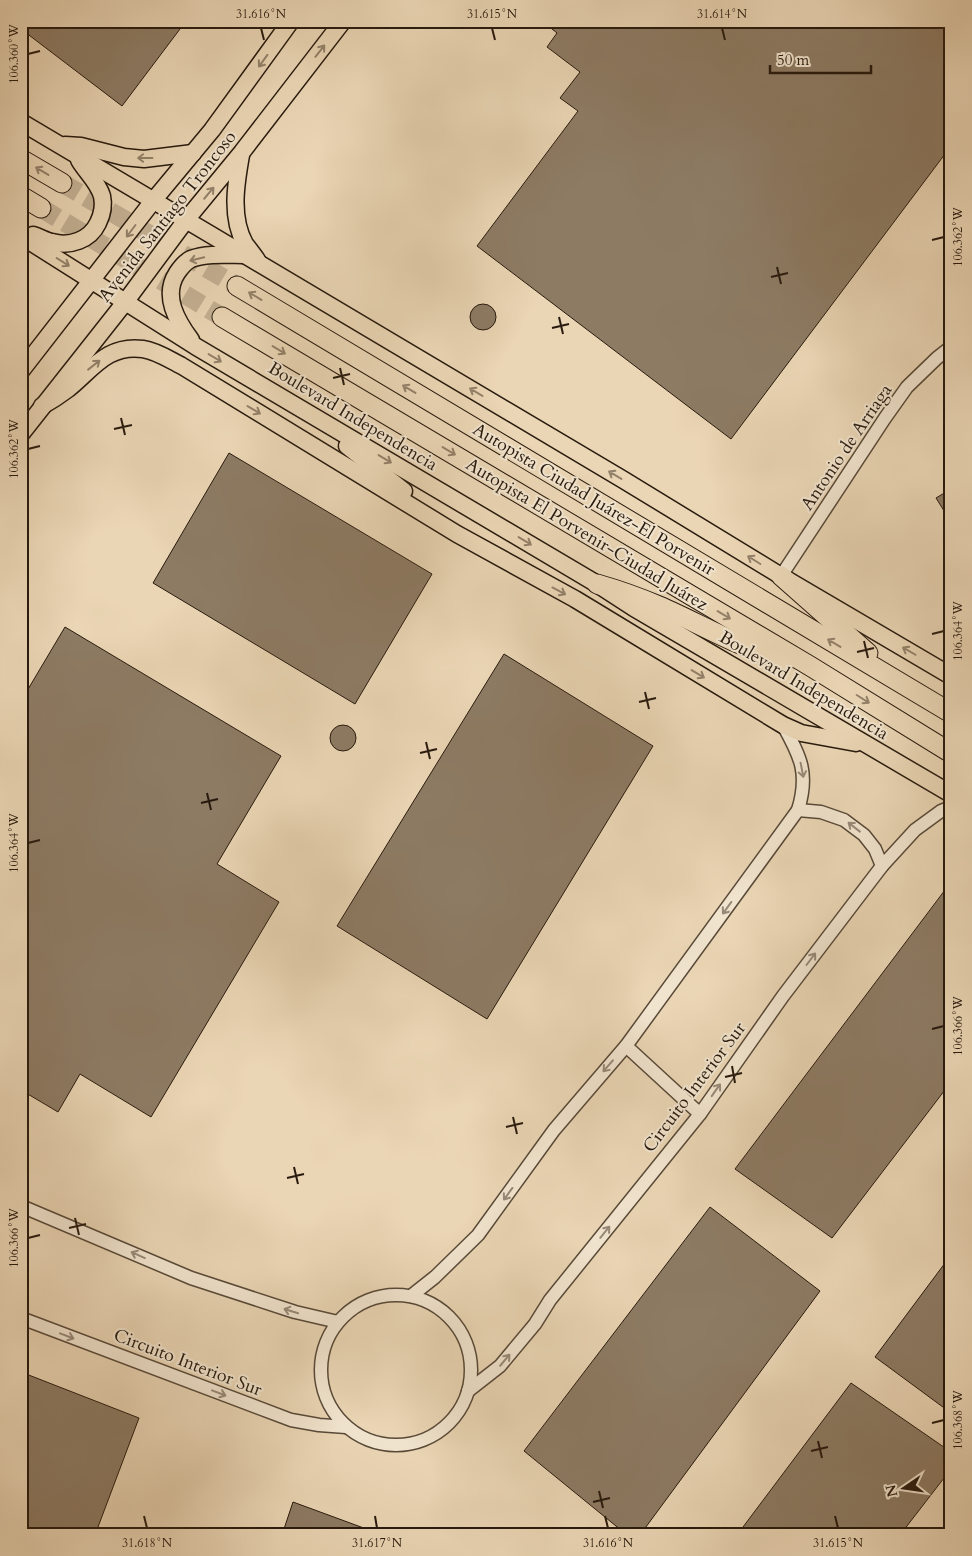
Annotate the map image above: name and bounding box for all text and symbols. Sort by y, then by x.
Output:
text: 31.616°N [236,6,287,22]
text: 31.615°N [467,6,518,22]
text: 31.614°N [697,6,748,22]
text: 106.360°W [6,24,22,84]
scale bar [770,42,871,74]
one-way arrow [314,45,325,58]
text: 50 m [777,50,809,70]
one-way arrow [258,54,268,68]
street label: Avenida Santiago Troncoso [93,125,242,307]
one-way arrow [137,153,153,163]
one-way arrow [35,165,49,175]
one-way arrow [203,187,215,200]
text: 106.362°W [950,207,966,267]
one-way arrow [126,224,137,237]
one-way arrow [189,255,205,264]
one-way arrow [55,257,69,267]
one-way arrow [248,291,262,301]
one-way arrow [272,346,286,356]
one-way arrow [207,353,221,363]
street label: Boulevard Independencia [263,356,442,477]
one-way arrow [87,360,101,370]
street label: Antonio de Arriaga [795,379,898,515]
one-way arrow [403,383,417,393]
one-way arrow [469,386,483,396]
one-way arrow [246,405,260,415]
street label: Autopista Ciudad Juárez-El Porvenir [468,417,720,582]
text: 106.362°W [6,419,22,479]
one-way arrow [441,447,456,457]
street label: Autopista El Porvenir-Ciudad Juárez [461,452,713,617]
one-way arrow [377,454,391,464]
one-way arrow [609,469,623,479]
one-way arrow [517,537,531,547]
one-way arrow [747,554,761,564]
one-way arrow [551,587,566,596]
text: 106.364°W [950,601,966,661]
one-way arrow [717,610,731,620]
street label: Boulevard Independencia [714,625,893,746]
one-way arrow [827,637,841,647]
one-way arrow [902,646,916,656]
one-way arrow [691,670,705,680]
one-way arrow [856,694,870,704]
one-way arrow [797,761,807,777]
text: 106.364°W [6,813,22,873]
one-way arrow [848,822,861,833]
one-way arrow [721,901,732,914]
one-way arrow [806,953,817,966]
text: 106.366°W [950,996,966,1056]
street label: Circuito Interior Sur [637,1017,752,1158]
one-way arrow [603,1060,614,1073]
one-way arrow [711,1084,721,1098]
one-way arrow [503,1187,513,1201]
text: 106.366°W [6,1208,22,1268]
one-way arrow [599,1226,610,1239]
one-way arrow [131,1250,146,1260]
one-way arrow [283,1305,299,1315]
street label: Circuito Interior Sur [110,1323,266,1402]
one-way arrow [58,1332,74,1341]
one-way arrow [500,1354,511,1367]
one-way arrow [211,1389,226,1398]
text: 106.368°W [950,1390,966,1450]
north arrow [880,1464,930,1514]
text: N [881,1483,902,1499]
text: 31.618°N [122,1535,173,1551]
text: 31.617°N [352,1535,403,1551]
text: 31.616°N [583,1535,634,1551]
text: 31.615°N [813,1535,864,1551]

